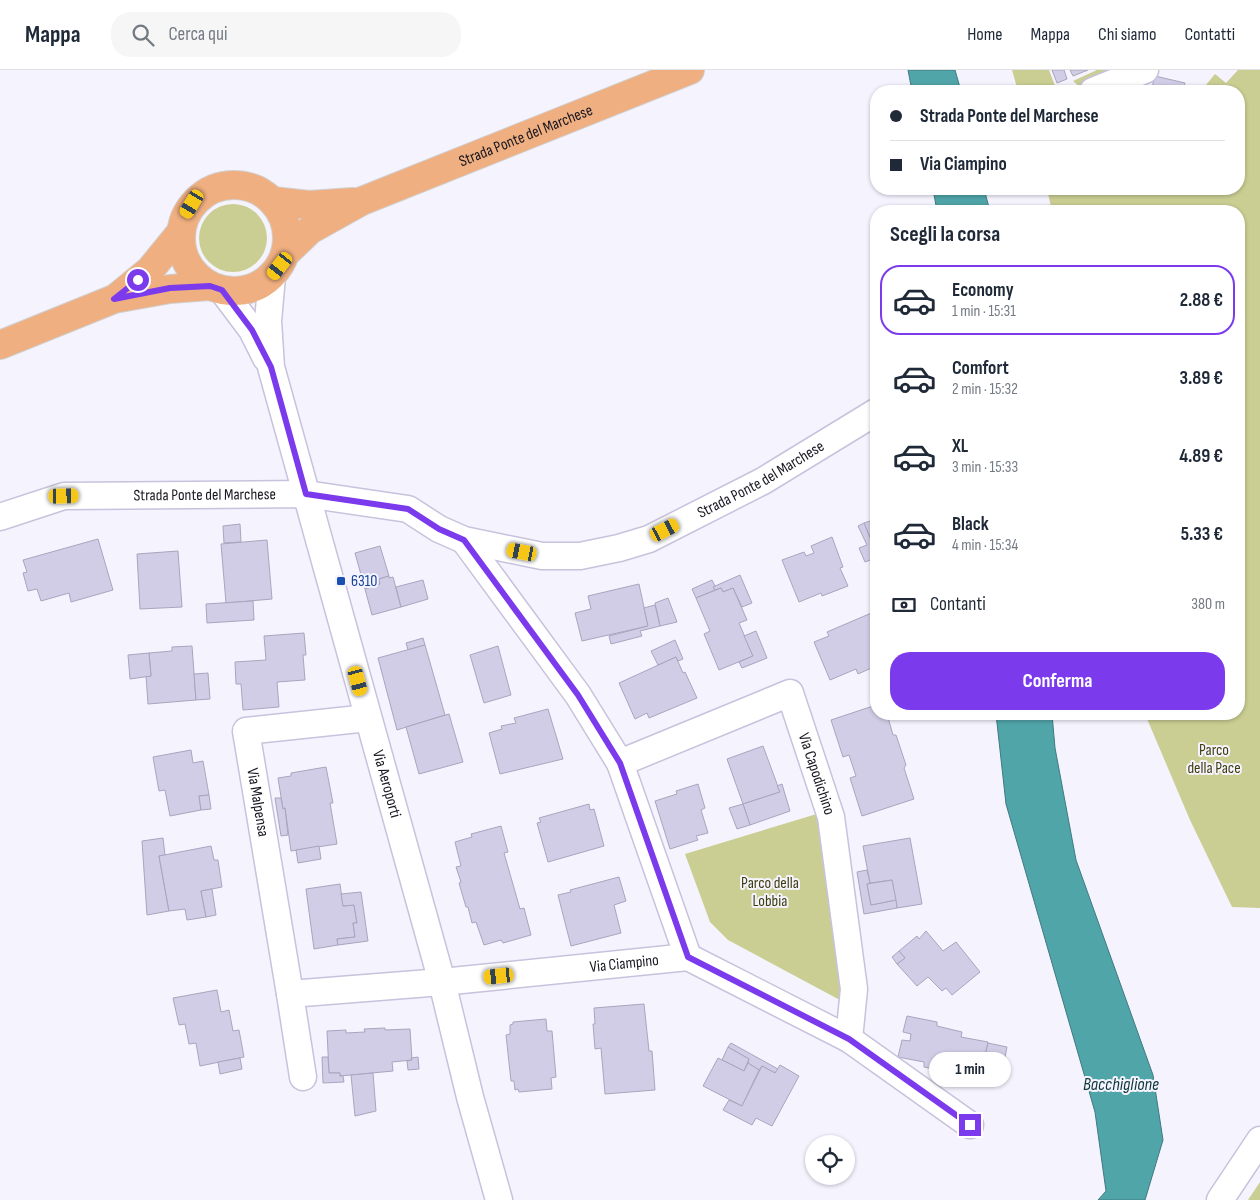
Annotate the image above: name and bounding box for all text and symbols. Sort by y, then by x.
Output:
search box [111,12,461,57]
text: Mappa [25,20,81,49]
icon: search [129,21,157,49]
text: Cerca qui [169,23,227,46]
text: Home [967,24,1003,45]
text: Mappa [1031,24,1070,45]
text: Chi siamo [1098,24,1156,45]
text: Contatti [1184,24,1235,45]
street label: Strada Ponte del Marchese [456,100,595,171]
text: Strada Ponte del Marchese [920,105,1099,128]
text: Via Ciampino [920,153,1007,176]
car [177,187,206,221]
text: Scegli la corsa [890,221,1000,248]
car [264,250,295,282]
route start [127,269,149,291]
icon: car [892,278,937,323]
text: Economy [952,279,1014,302]
text: 2.88 € [1180,289,1223,312]
text: 1 min · 15:31 [952,302,1016,321]
icon: car [892,356,937,401]
text: Comfort [952,357,1009,380]
text: 3.89 € [1180,367,1223,390]
text: 2 min · 15:32 [952,380,1018,399]
icon: car [892,434,937,479]
text: XL [952,435,968,458]
street label: Strada Ponte del Marchese [694,436,828,522]
text: 4.89 € [1179,445,1223,468]
text: 3 min · 15:33 [952,458,1018,477]
street label: Strada Ponte del Marchese [133,485,276,505]
car [48,488,79,504]
icon: car [892,512,937,557]
text: Black [952,513,989,536]
car [648,517,681,543]
text: 5.33 € [1181,523,1223,546]
text: 4 min · 15:34 [952,536,1018,555]
car [505,542,538,562]
place label: 6310 [351,572,377,591]
marker: 6310 [335,575,347,587]
icon: cash [890,591,918,619]
text: Contanti [930,593,986,616]
text: 380 m [1191,595,1225,614]
button: Conferma [890,652,1225,710]
car [346,665,369,697]
street label: Via Capodichino [794,730,839,817]
park label: Parco della Pace [1187,741,1241,778]
street label: Via Aeroporti [368,748,405,820]
street label: Via Malpensa [243,767,273,838]
park label: Parco della Lobbia [741,874,799,911]
street label: Via Ciampino [589,951,660,976]
car [483,967,514,985]
callout: 1 min [929,1052,1011,1088]
text: 1 min [955,1060,985,1079]
water label: Bacchiglione [1083,1074,1159,1095]
route end [959,1114,981,1136]
map controls [805,1135,855,1185]
button: locate [805,1135,855,1185]

